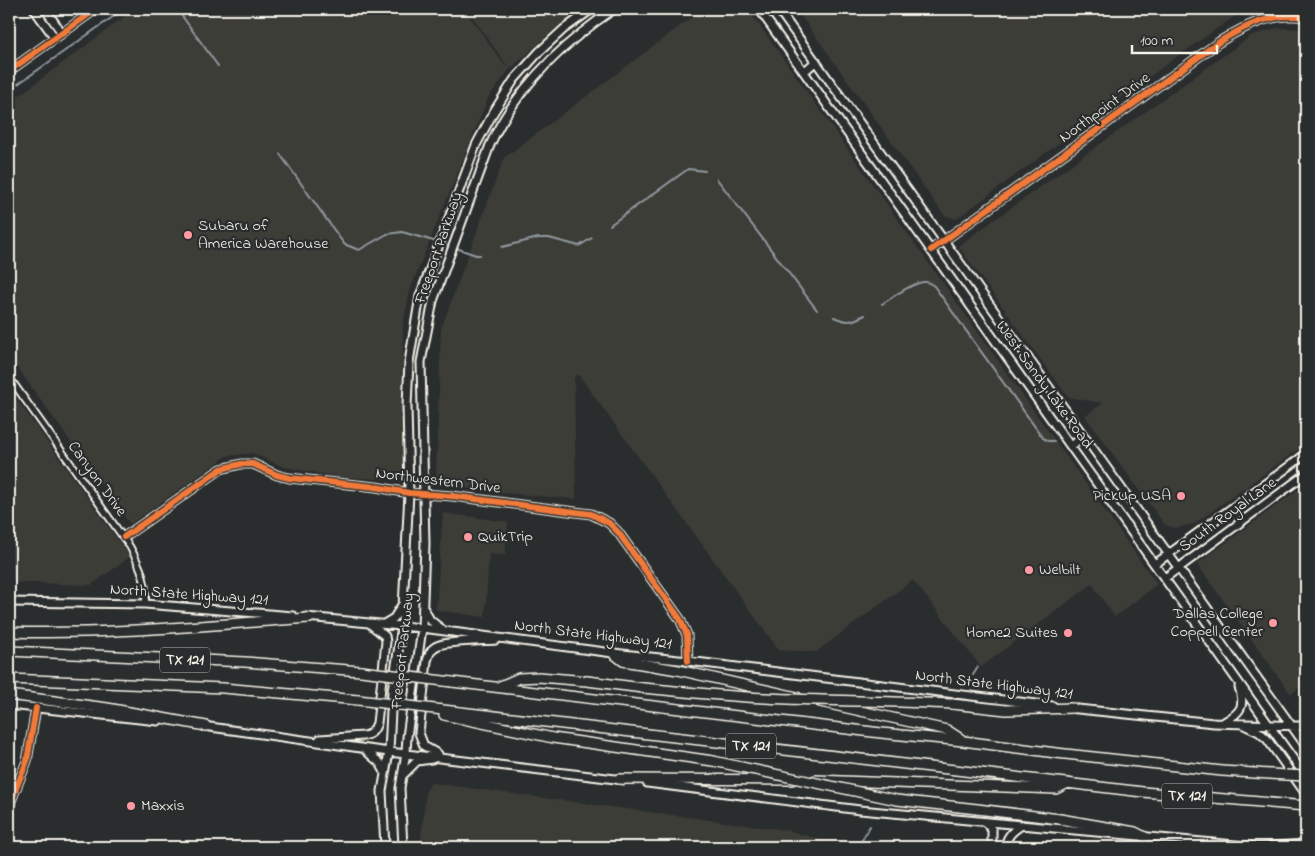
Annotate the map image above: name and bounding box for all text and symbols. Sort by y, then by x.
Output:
scale bar [1132,22,1218,54]
text: 100 m [1140,30,1173,52]
street label: Northpoint Drive [1054,66,1156,149]
street label: Freeport Parkway [408,189,469,308]
place label: Subaru of America Warehouse [198,214,329,256]
marker: Subaru of America Warehouse [182,229,194,241]
street label: West Sandy Lake Road [989,316,1099,454]
street label: Canyon Drive [61,436,133,522]
street label: Northwestern Drive [374,461,503,501]
street label: South Royal Lane [1174,471,1283,559]
place label: PickUp USA [1093,484,1171,508]
marker: PickUp USA [1175,490,1187,502]
place label: QuikTrip [478,525,533,549]
marker: QuikTrip [462,531,474,543]
place label: Welbilt [1039,558,1081,582]
marker: Welbilt [1023,564,1035,576]
street label: North State Highway 121 [109,578,269,612]
street label: Freeport Parkway [385,592,421,711]
place label: Dallas College Coppell Center [1171,602,1264,644]
street label: North State Highway 121 [513,613,673,657]
marker: Dallas College Coppell Center [1267,617,1279,629]
place label: Home2 Suites [966,621,1058,645]
marker: Home2 Suites [1062,627,1074,639]
road number: TX 121 [160,648,210,672]
street label: North State Highway 121 [914,663,1074,707]
road number: TX 121 [726,734,776,758]
road number: TX 121 [1162,784,1212,808]
place label: Maxxis [141,794,185,818]
marker: Maxxis [125,800,137,812]

